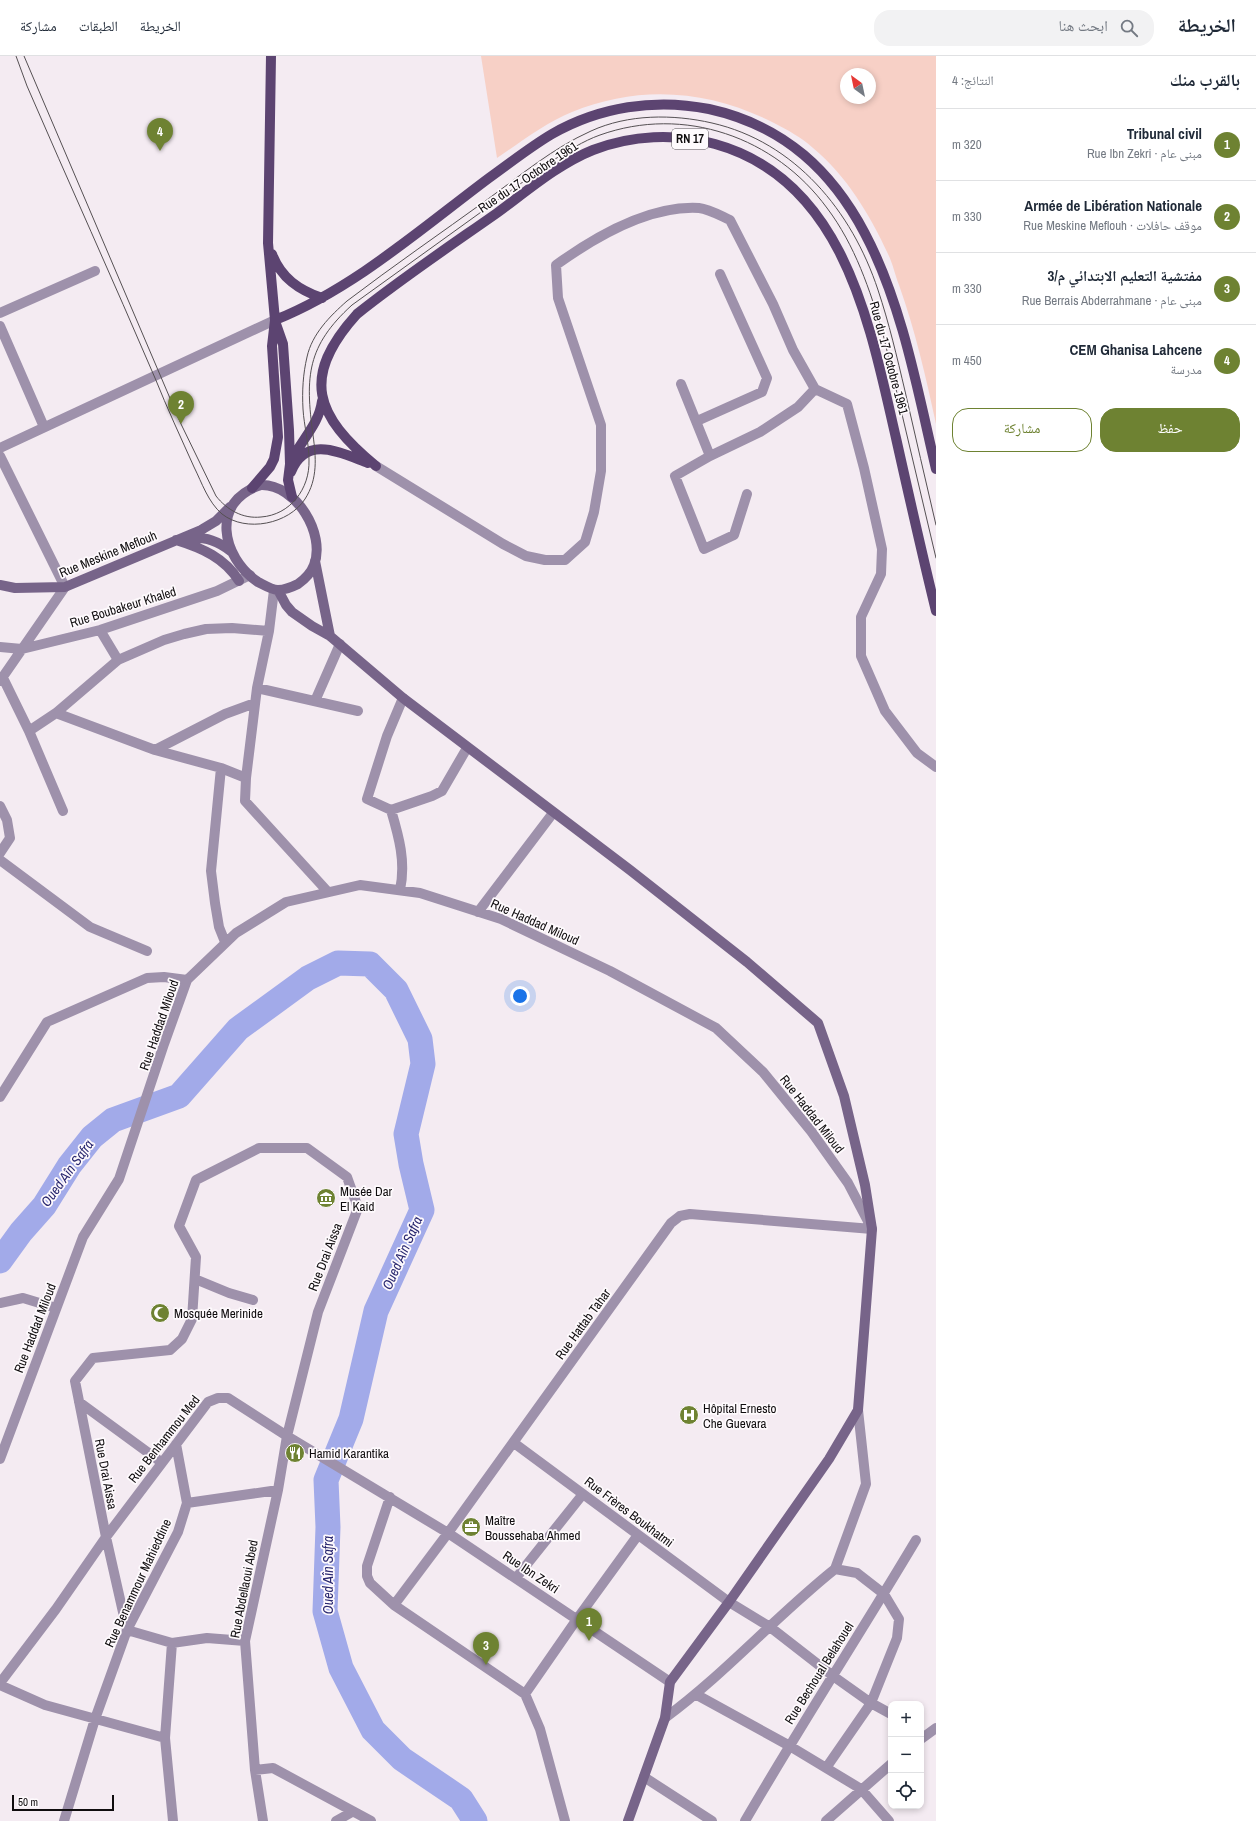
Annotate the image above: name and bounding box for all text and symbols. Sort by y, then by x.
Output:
search box [874,10,1154,46]
text: الخريطة [1178,12,1236,38]
text: ابحث هنا [1059,15,1108,36]
text: مشاركة [20,17,57,35]
text: الطبقات [79,17,118,35]
text: الخريطة [140,17,181,35]
icon: search [1118,17,1140,39]
north arrow [840,68,876,104]
text: بالقرب منك [1170,68,1240,91]
text: النتائج: 4 [952,72,994,89]
pin: 4 [147,118,173,151]
text: Tribunal civil [1127,123,1202,144]
road number: RN 17 [672,129,708,149]
text: 320 m [952,136,982,153]
text: 1 [1224,136,1230,153]
street label: Rue du 17 Octobre 1961 [475,137,581,217]
text: مبنى عام · Rue Ibn Zekri [1087,145,1202,162]
text: Armée de Libération Nationale [1024,195,1202,216]
text: 330 m [952,208,982,225]
text: 2 [1224,208,1230,225]
text: موقف حافلات · Rue Meskine Meflouh [1023,217,1202,234]
text: مفتشية التعليم الابتدائي م/3 [1047,265,1202,286]
text: 330 m [952,280,982,297]
text: 3 [1224,280,1230,297]
text: مبنى عام · Rue Berrais Abderrahmane [1022,292,1202,309]
street label: Rue du 17 Octobre 1961 [866,299,912,417]
text: CEM Ghanisa Lahcene [1069,339,1202,360]
text: 450 m [952,352,982,369]
text: 4 [1224,352,1230,369]
text: مدرسة [1170,361,1202,378]
pin: 2 [168,391,194,424]
button: مشاركة [952,408,1092,452]
button: حفظ [1100,408,1240,452]
street label: Rue Meskine Meflouh [57,527,159,581]
street label: Rue Boubakeur Khaled [68,583,178,631]
street label: Rue Haddad Miloud [488,895,582,949]
street label: Rue Haddad Miloud [136,977,182,1073]
your location [510,986,530,1006]
street label: Rue Haddad Miloud [776,1071,848,1157]
water label: Oued Aîn Safra [37,1136,97,1210]
place label: Musée Dar El Kaid [340,1183,393,1215]
museum icon: Musée Dar El Kaid [315,1187,337,1209]
water label: Oued Aîn Safra [378,1214,426,1292]
street label: Rue Drai Aissa [304,1220,346,1294]
street label: Rue Haddad Miloud [10,1281,60,1375]
street label: Rue Hattab Tahar [552,1285,615,1363]
mosque icon: Mosquée Merinide [149,1302,171,1324]
place label: Mosquée Merinide [174,1305,263,1322]
street label: Rue Benhammou Med [124,1392,204,1486]
place label: Hôpital Ernesto Che Guevara [703,1400,777,1432]
hospital icon: Hôpital Ernesto Che Guevara [678,1404,700,1426]
street label: Rue Drai Aissa [91,1437,121,1511]
restaurant icon: Hamid Karantika [284,1442,306,1464]
place label: Hamid Karantika [309,1445,389,1462]
street label: Rue Frères Boukhatmi [581,1473,677,1551]
place label: Maître Boussehaba Ahmed [485,1512,580,1544]
street label: Rue Benammour Mahieddine [101,1516,175,1650]
office icon: Maître Boussehaba Ahmed [460,1516,482,1538]
water label: Oued Aîn Safra [319,1536,337,1614]
street label: Rue Abdellaoui Abed [226,1538,262,1640]
street label: Rue Ibn Zekri [499,1547,563,1597]
pin: 1 [576,1608,602,1641]
street label: Rue Bechoual Belahouel [781,1619,857,1727]
pin: 3 [473,1632,499,1665]
map controls [888,1701,924,1809]
button: + [888,1701,924,1737]
button: − [888,1737,924,1773]
button: locate [888,1773,924,1809]
scale bar [12,1793,114,1812]
text: 50 m [18,1795,38,1809]

